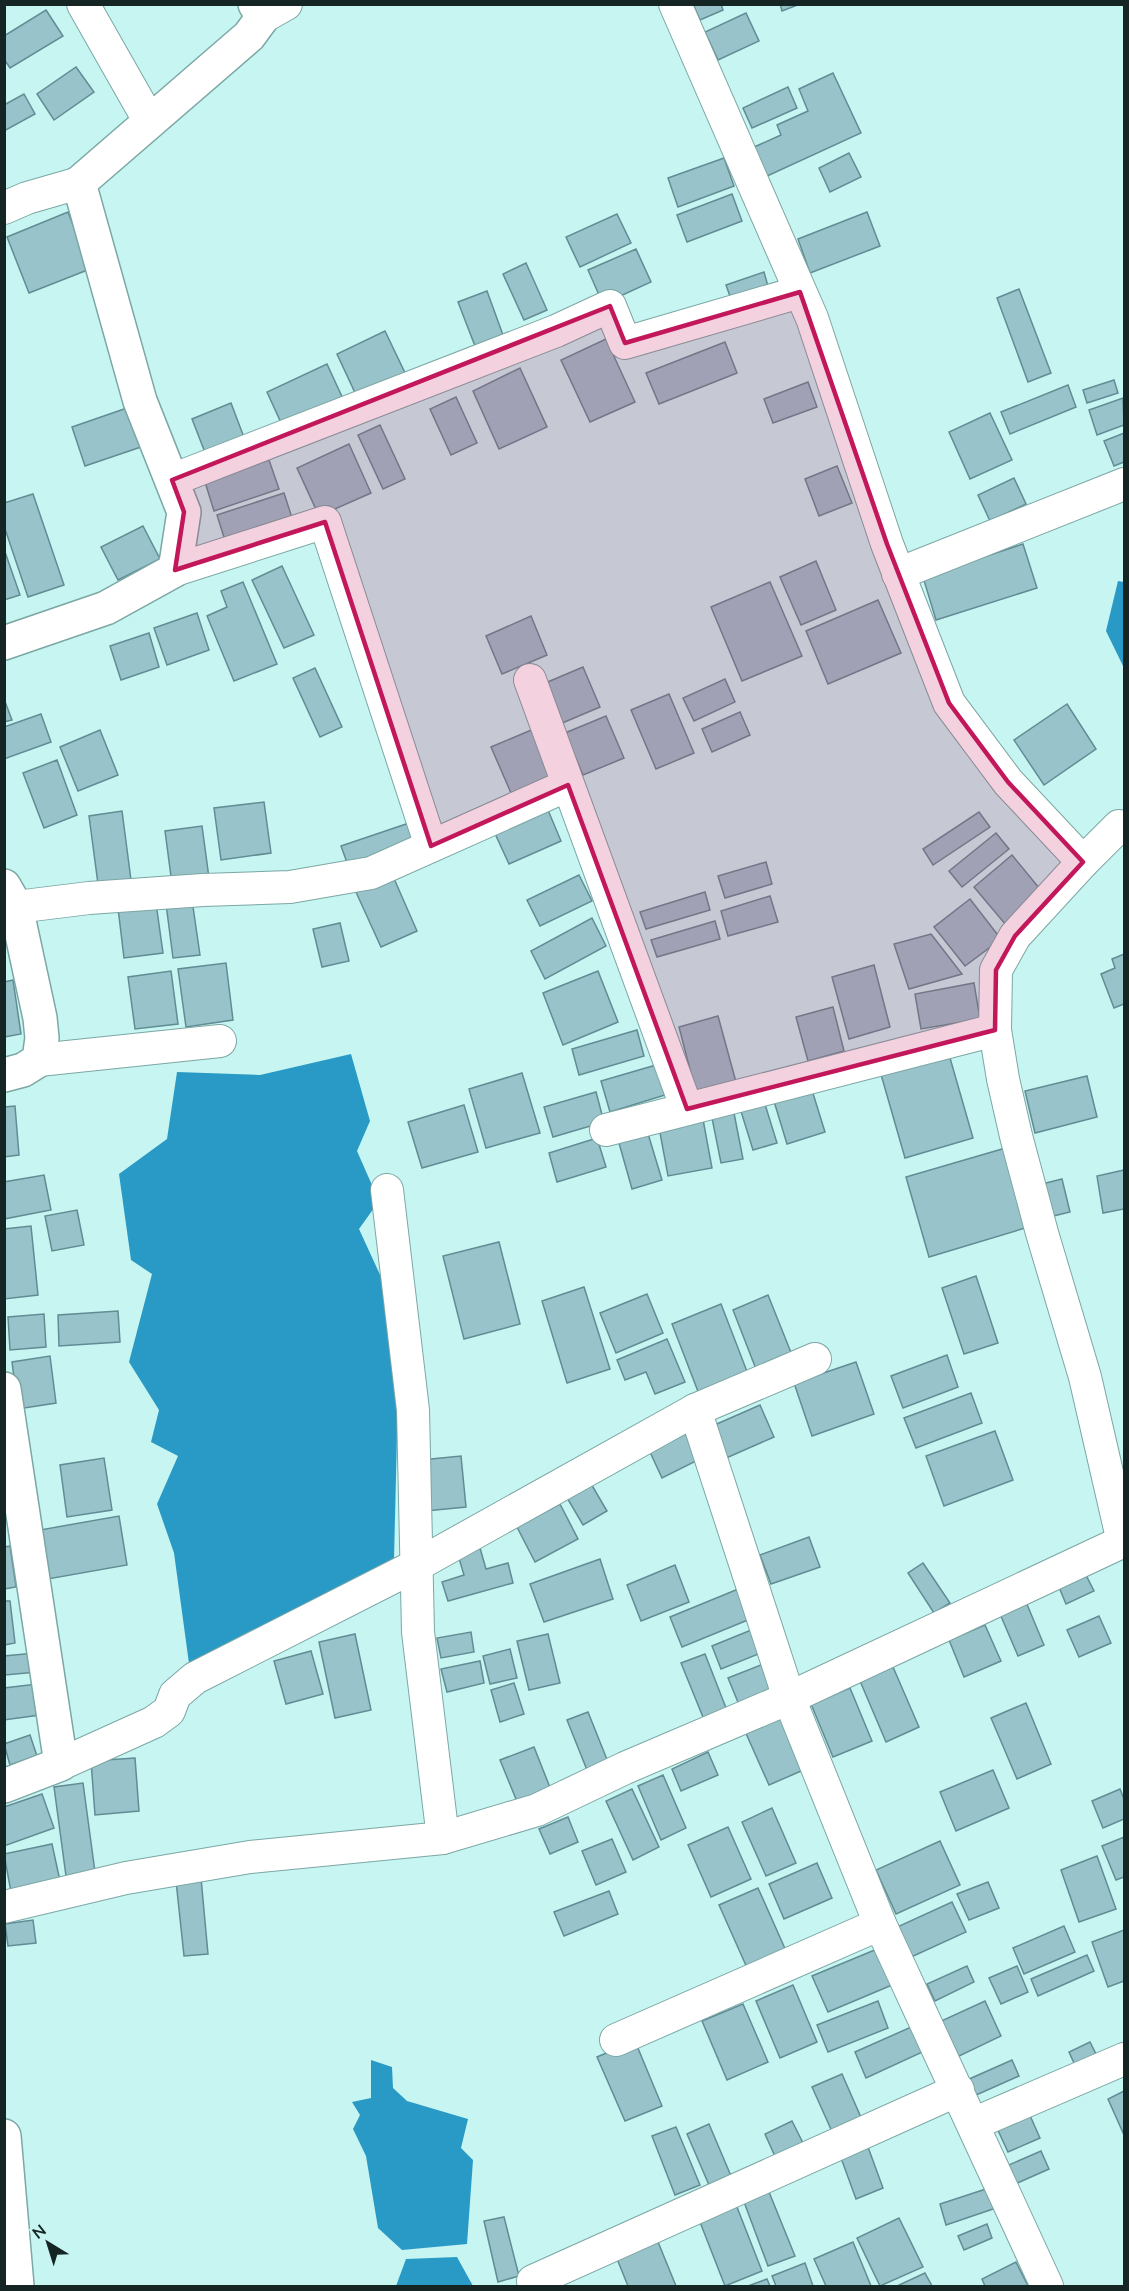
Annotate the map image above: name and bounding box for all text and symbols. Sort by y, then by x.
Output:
north arrow [18,2213,78,2273]
text: N [28,2220,50,2243]

